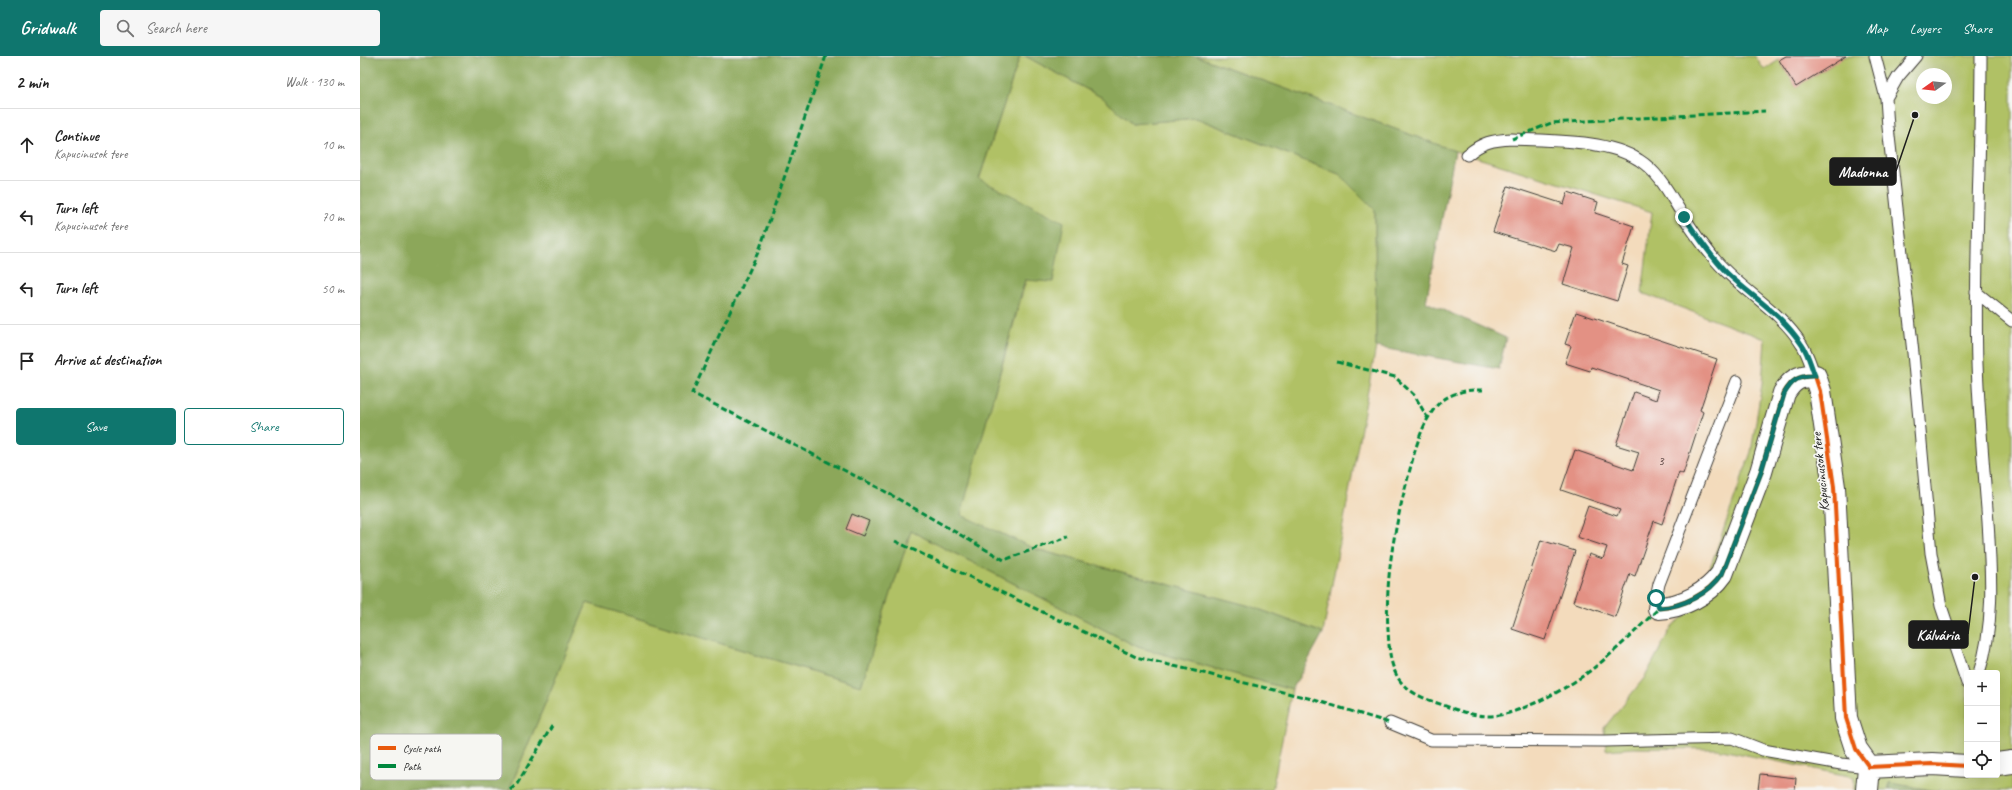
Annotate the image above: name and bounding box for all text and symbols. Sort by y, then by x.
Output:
search box [100,10,380,46]
text: Gridwalk [20,16,76,40]
icon: search [114,17,136,39]
text: Search here [146,19,207,38]
text: Map [1866,20,1888,37]
text: Layers [1910,20,1941,37]
text: Share [1963,20,1992,37]
north arrow [1916,68,1952,104]
text: 2 min [16,72,49,93]
text: Walk · 130 m [285,74,344,90]
text: Continue [54,127,99,146]
icon: ahead [16,134,38,156]
text: 10 m [322,137,344,153]
text: Kapucinusok tere [54,146,127,162]
callout: Madonna [1830,158,1896,185]
text: Madonna [1838,163,1889,182]
text: Turn left [54,199,97,218]
icon: left [16,206,38,228]
route end [1675,208,1693,226]
text: 70 m [322,209,344,225]
text: Kapucinusok tere [54,218,127,234]
icon: left [16,278,38,300]
text: Turn left [54,279,97,298]
text: 50 m [322,281,344,297]
icon: arrive [16,350,38,372]
text: Arrive at destination [54,351,161,370]
button: Save [16,408,176,445]
button: Share [184,408,344,445]
street label: Kapucinusok tere [1808,430,1833,512]
house number: 3 [1658,453,1665,469]
route start [1647,589,1665,607]
callout: Kálvária [1909,621,1968,648]
text: Kálvária [1917,626,1961,645]
map controls [1964,670,2000,778]
button: + [1964,670,2000,706]
button: − [1964,706,2000,742]
legend [370,734,502,780]
text: Cycle path [403,741,442,755]
button: locate [1964,742,2000,778]
text: Path [403,759,422,773]

